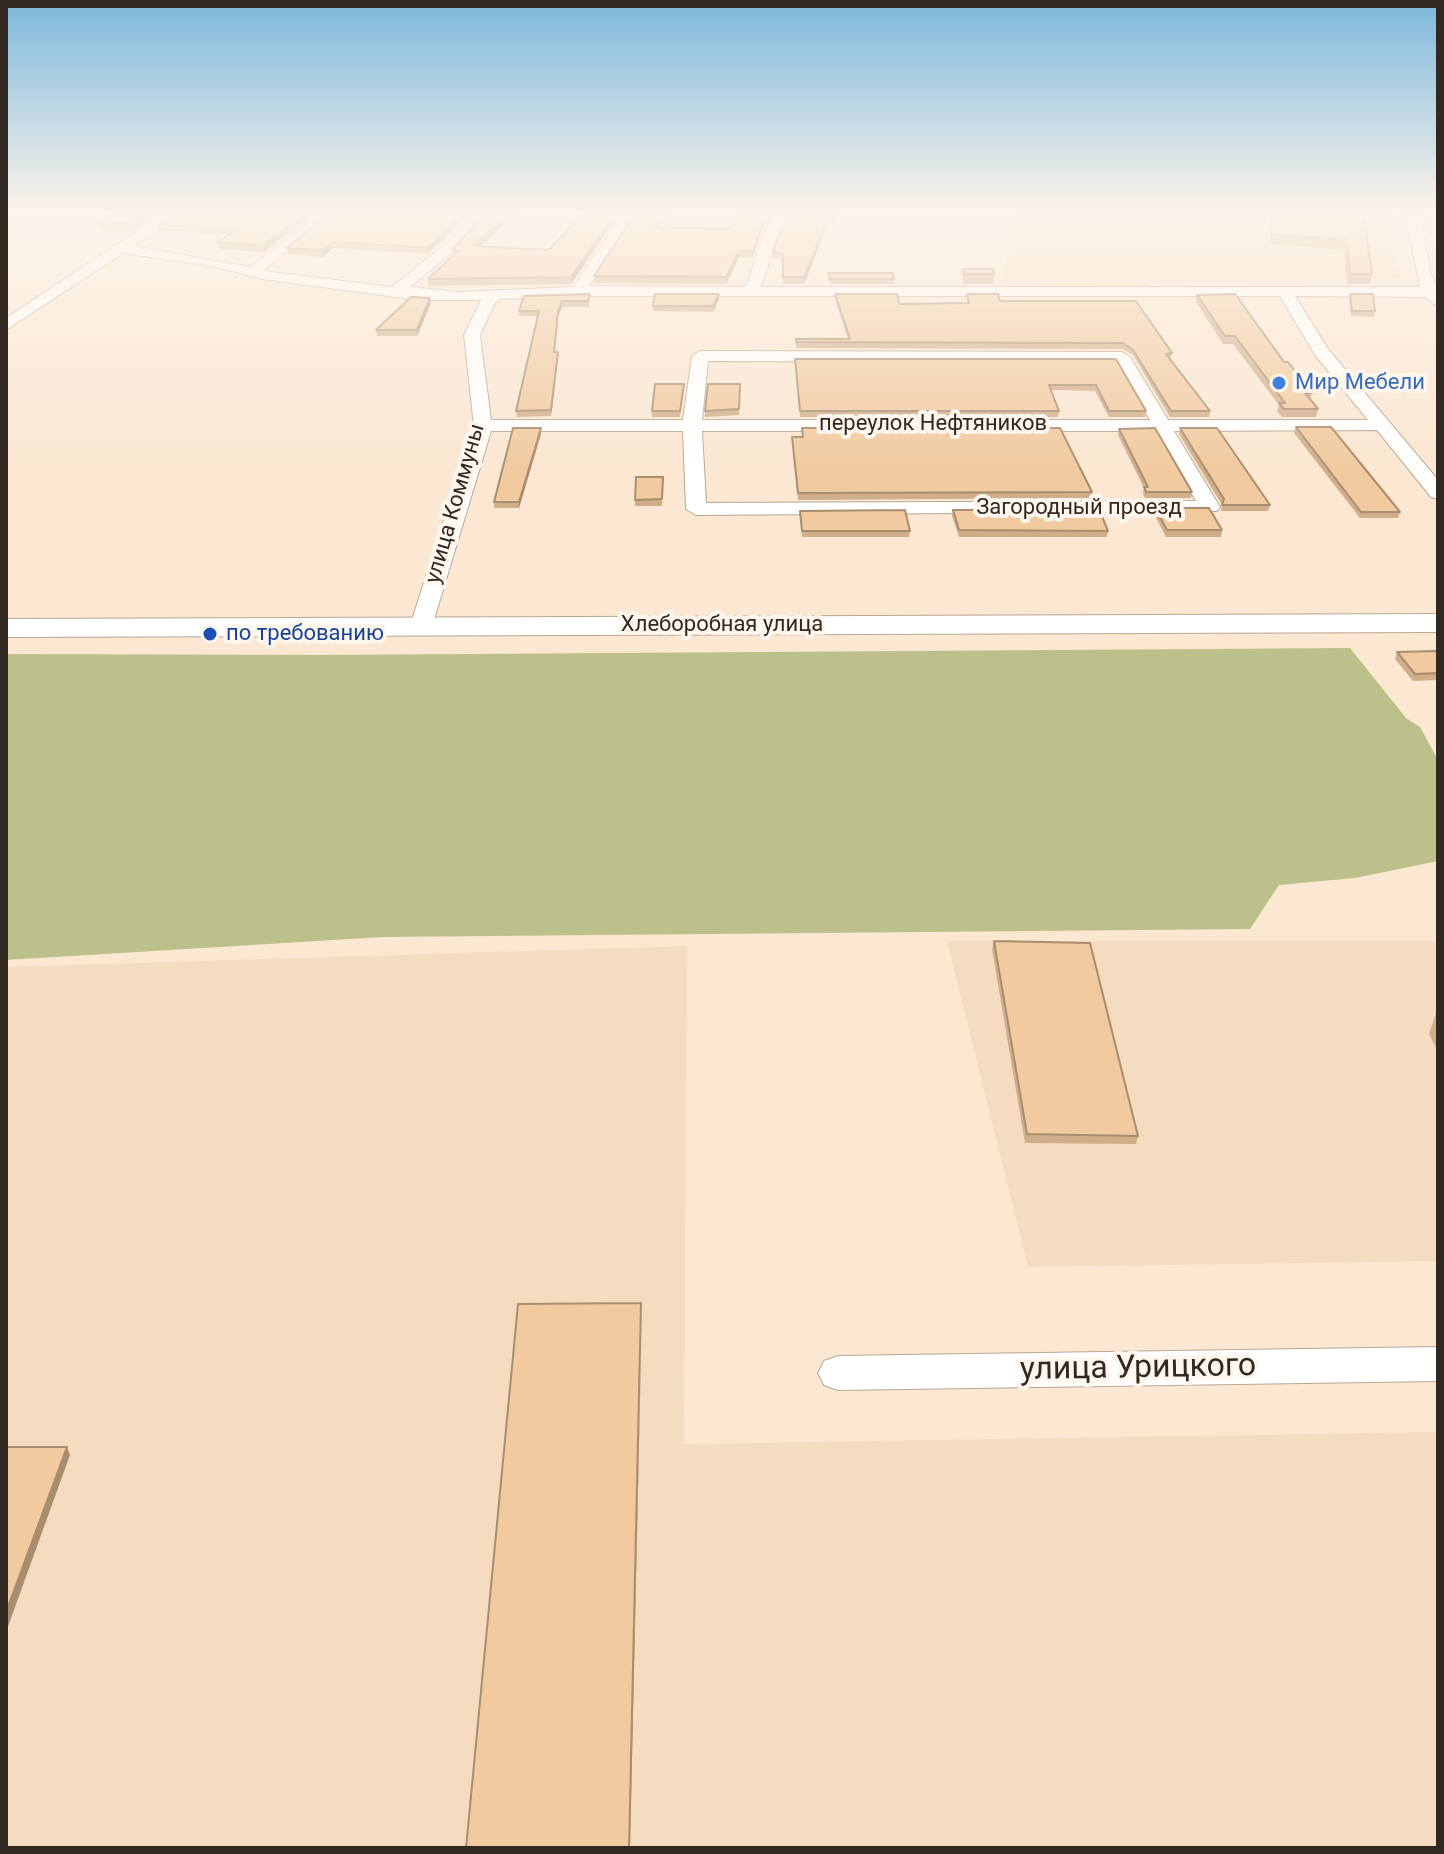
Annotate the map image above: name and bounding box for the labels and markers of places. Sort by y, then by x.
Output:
place label: Мир Мебели [1295,370,1425,396]
marker: Мир Мебели [1270,374,1288,392]
place label: по требованию [226,621,384,647]
marker: по требованию [201,625,219,643]

